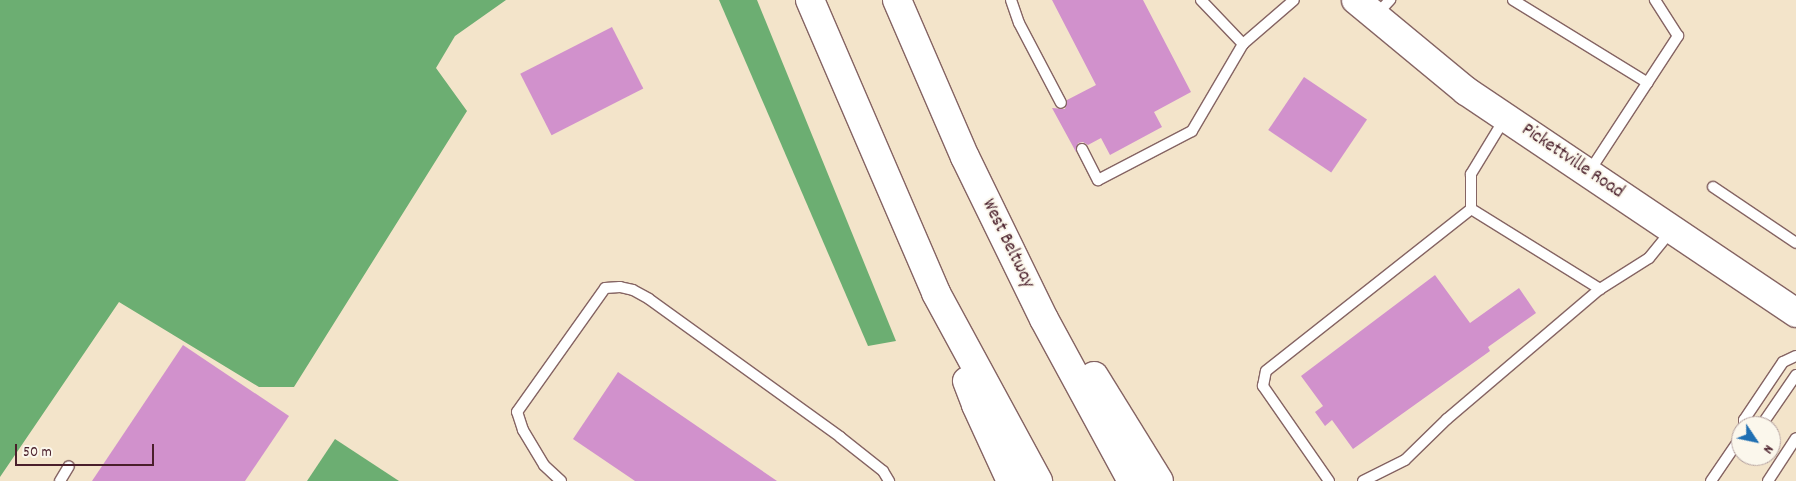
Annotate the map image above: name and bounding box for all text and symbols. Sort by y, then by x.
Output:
street label: Pickettville Road [1516,119,1628,205]
street label: West Beltway [976,196,1038,292]
north arrow [1731,416,1781,466]
scale bar [18,434,156,466]
text: N [1757,440,1778,457]
text: 50 m [23,442,52,464]

